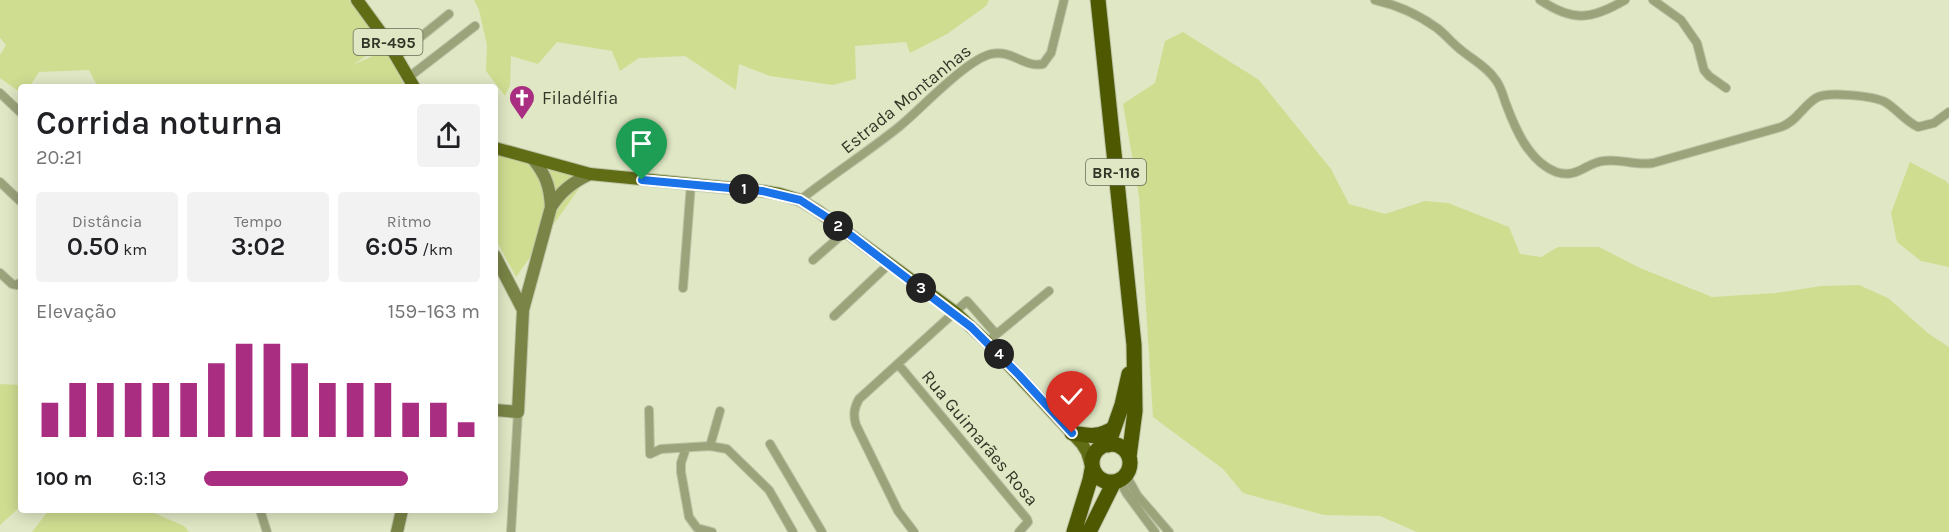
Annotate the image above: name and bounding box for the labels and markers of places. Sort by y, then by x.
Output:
church icon: Filadélfia [507,83,537,121]
place label: Filadélfia [542,87,618,109]
pin [616,118,667,180]
pin: 1 [729,174,759,204]
pin: 2 [823,211,853,241]
pin: 3 [906,273,936,303]
pin: 4 [984,339,1014,369]
pin [1046,371,1097,433]

